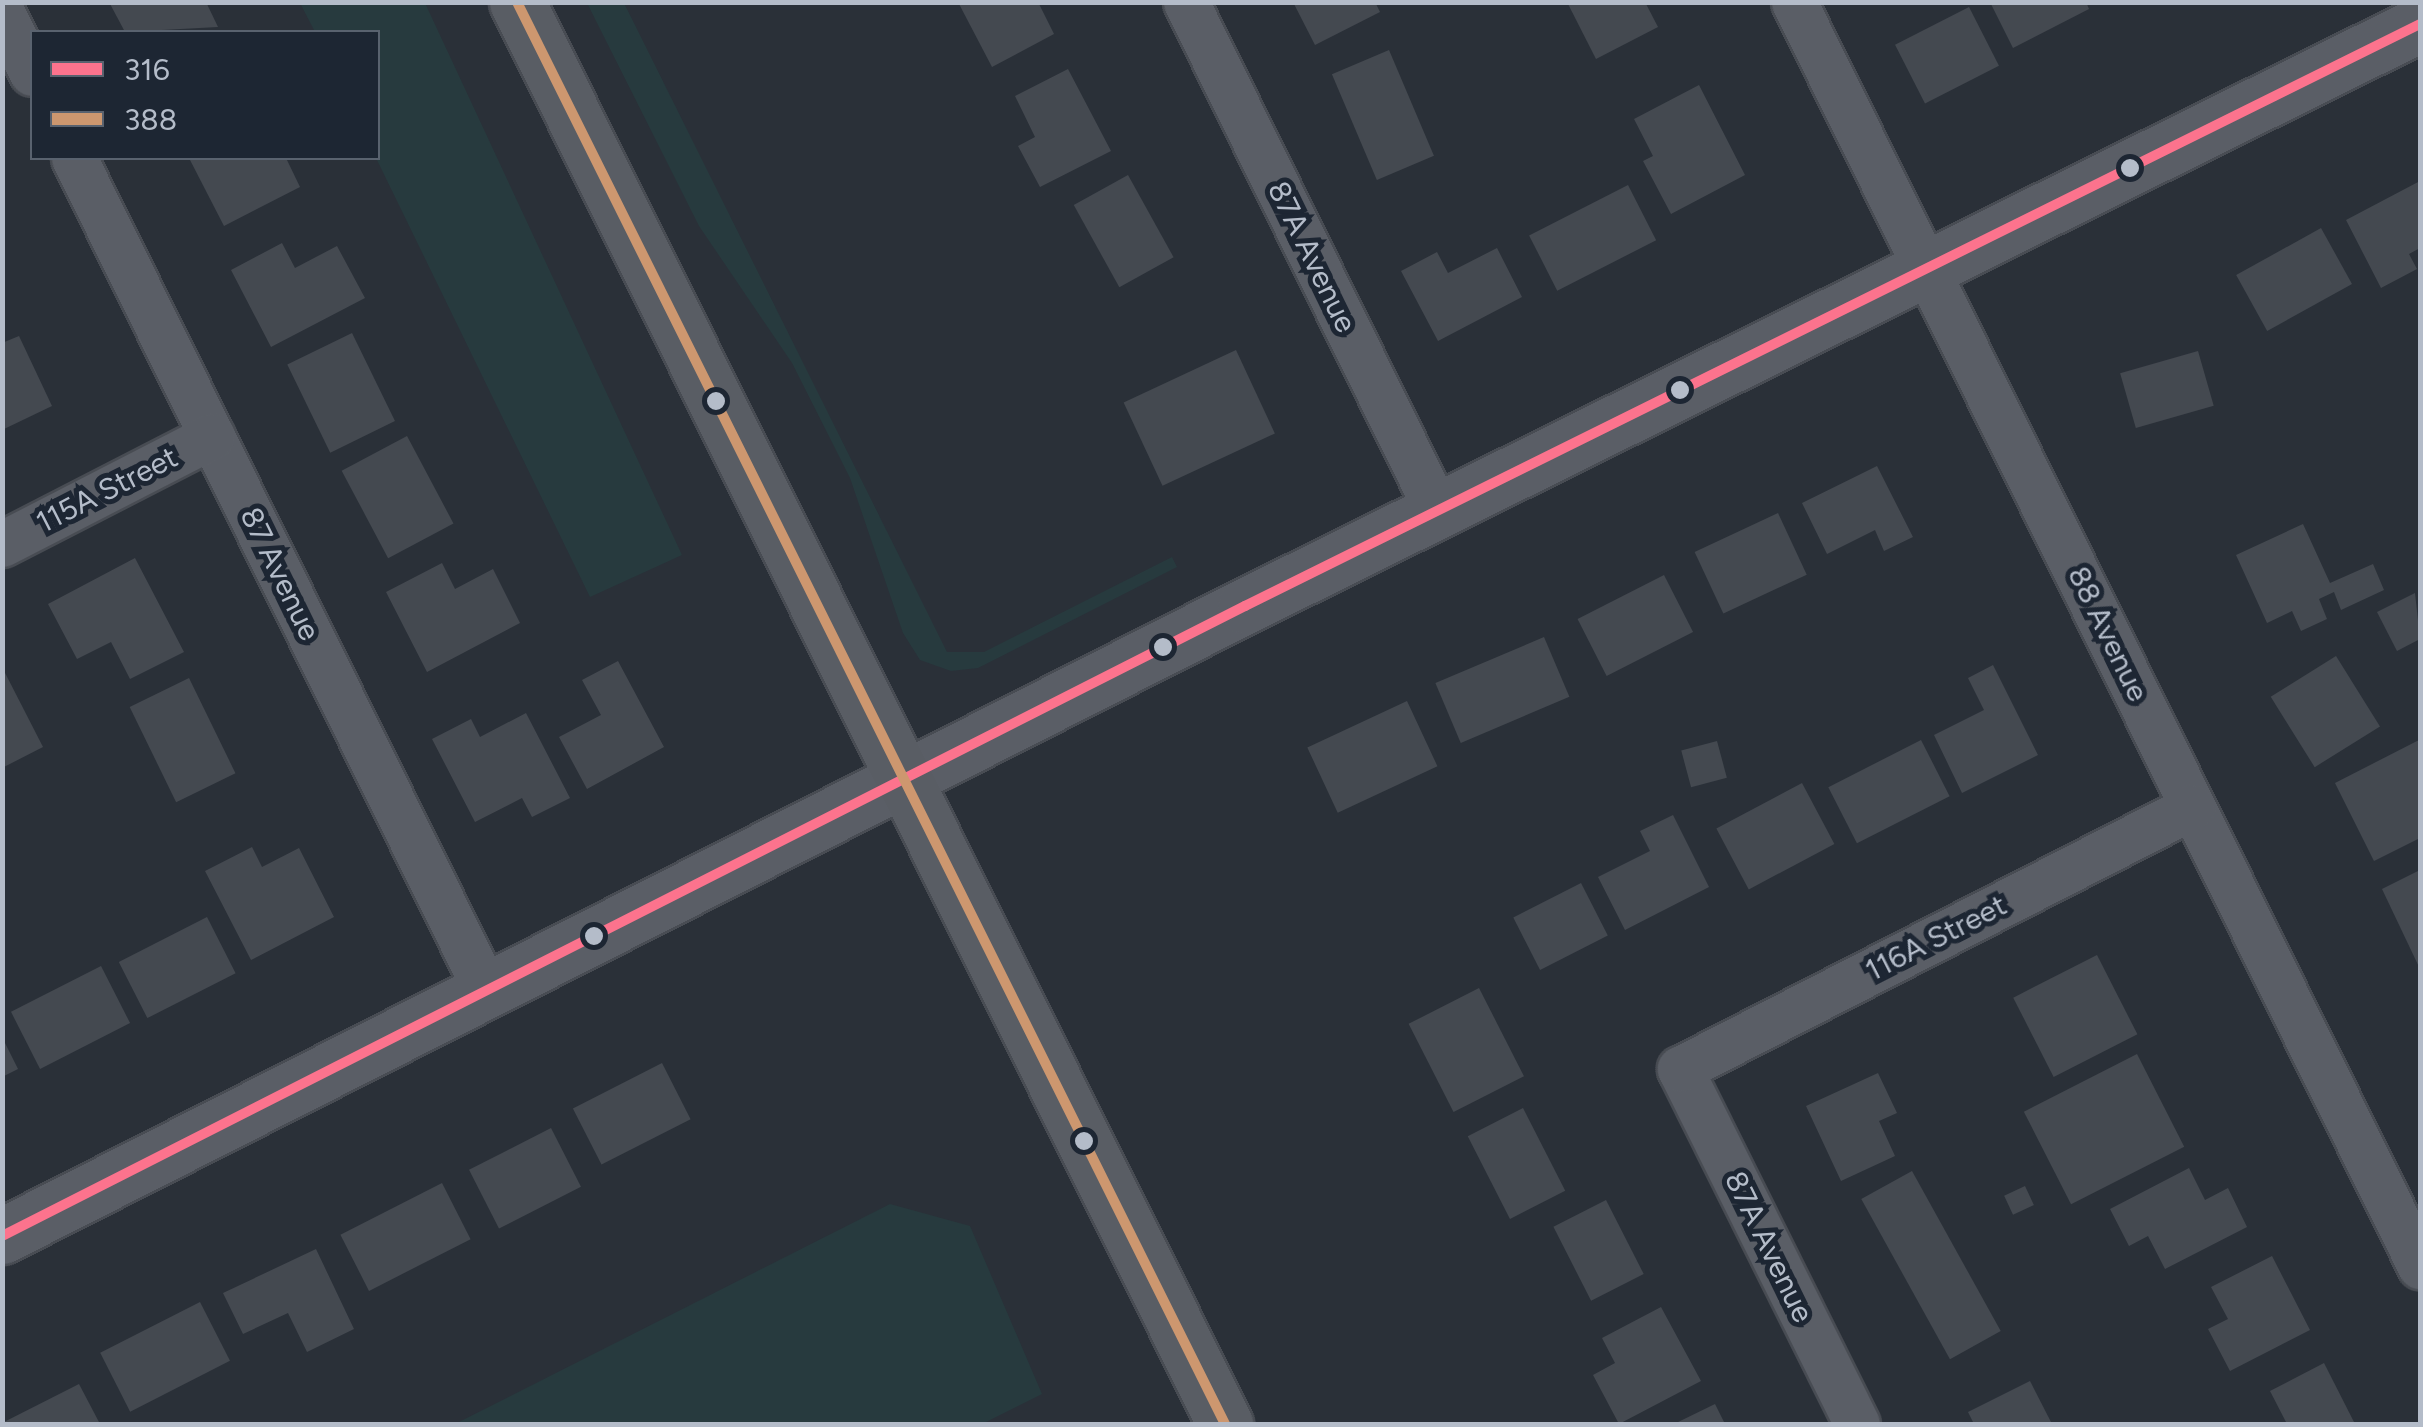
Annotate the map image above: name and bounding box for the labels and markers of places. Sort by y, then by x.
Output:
unlabelled marker [2120,158,2140,178]
unlabelled marker [1670,380,1690,400]
unlabelled marker [706,391,726,411]
unlabelled marker [1153,637,1173,657]
unlabelled marker [584,926,604,946]
unlabelled marker [1074,1131,1094,1151]

